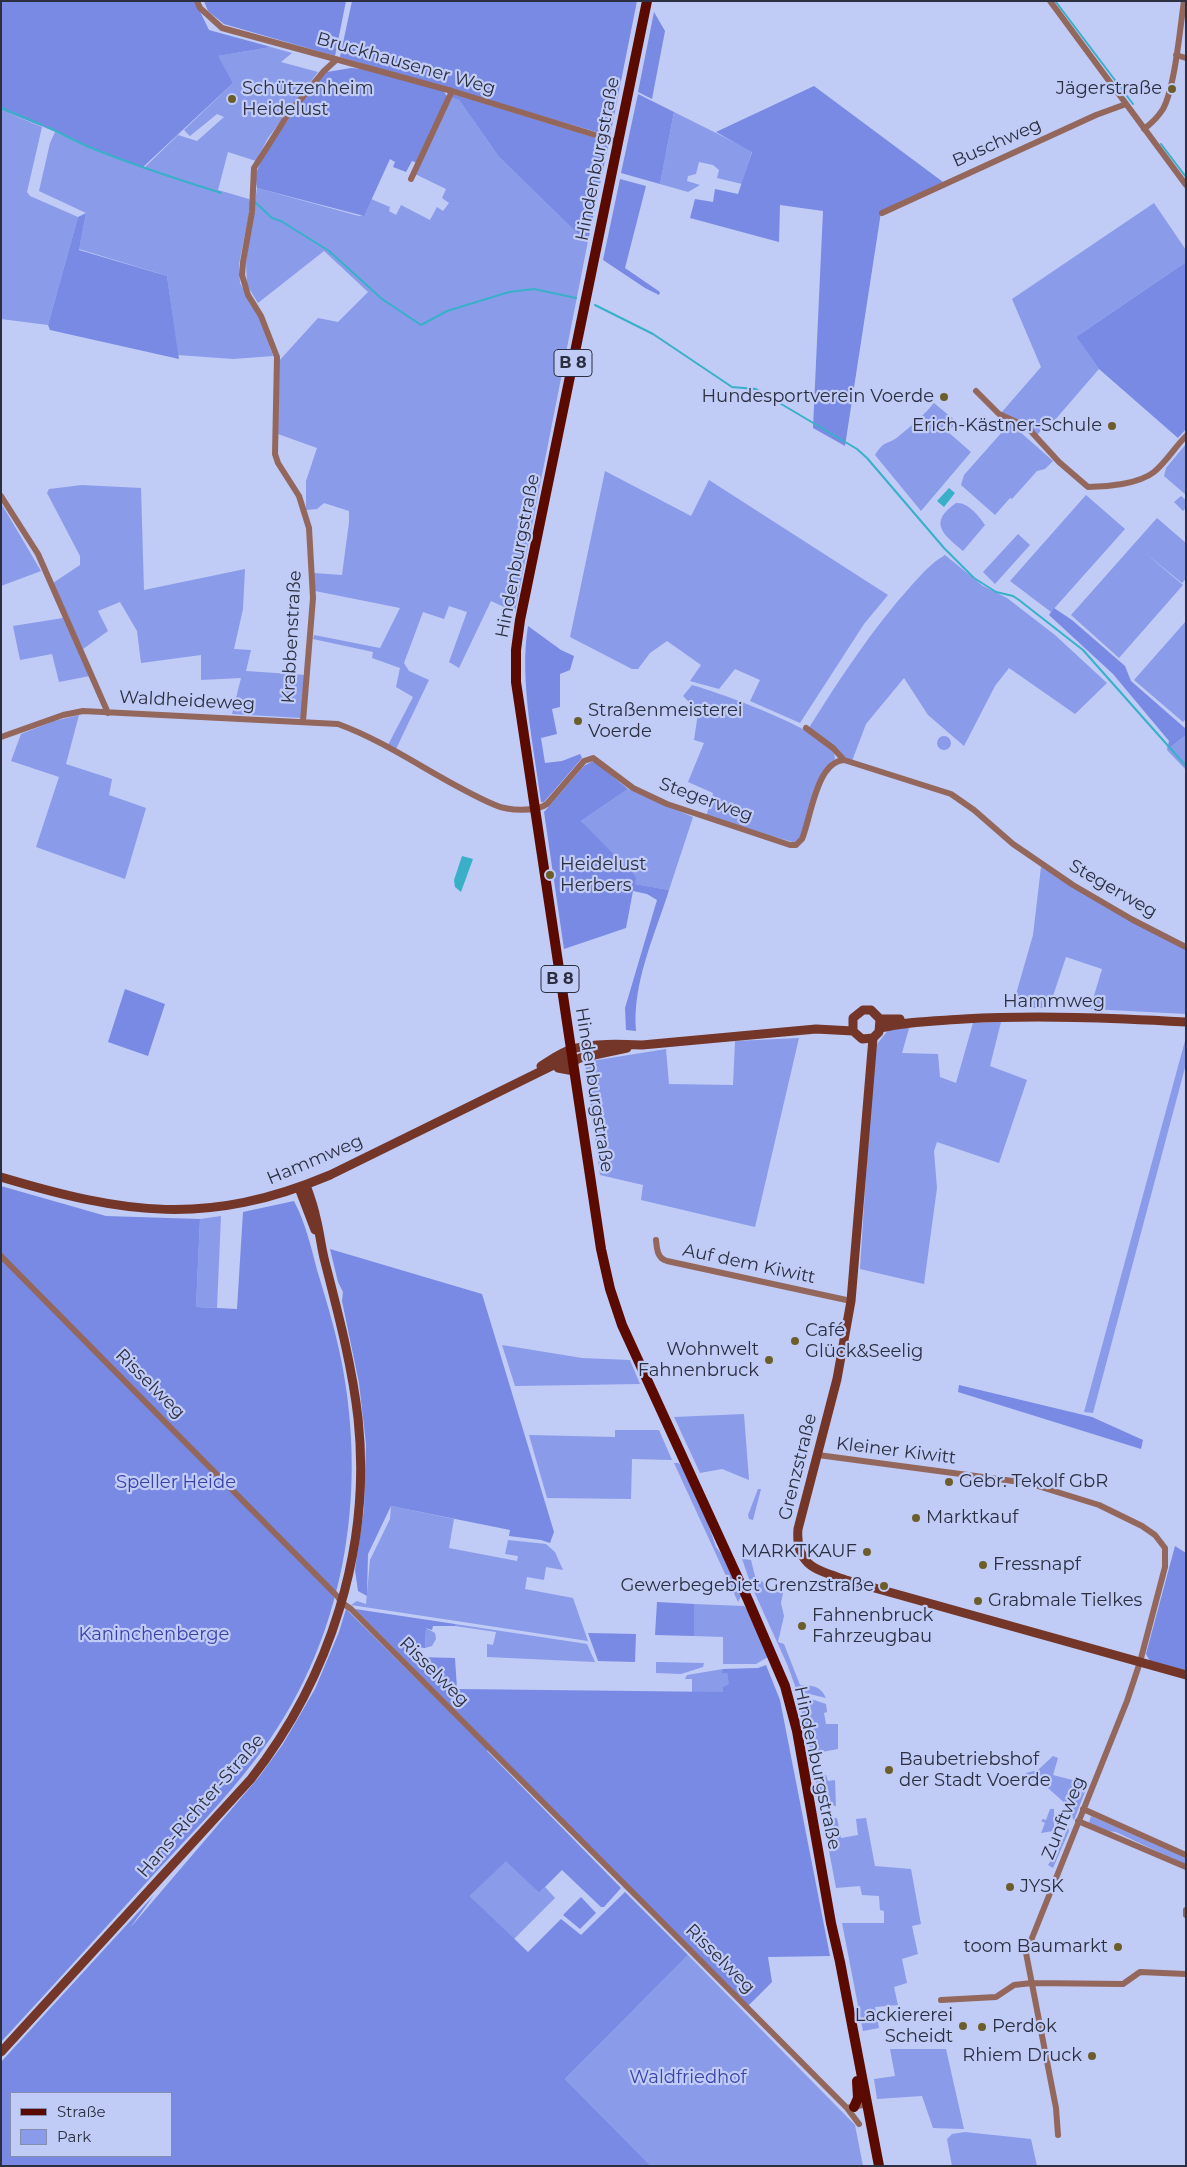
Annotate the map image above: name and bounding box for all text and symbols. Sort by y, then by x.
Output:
street label: Bruckhausener Weg [314,28,498,100]
street label: Hindenburgstraße [572,75,624,243]
place label: Schützenheim Heidelust [242,78,374,120]
place label: Jägerstraße [1056,78,1162,100]
marker: Jägerstraße [1166,83,1178,95]
marker: Schützenheim Heidelust [226,93,238,105]
street label: Buschweg [949,114,1045,172]
road number: B 8 [554,349,592,376]
place label: Hundesportverein Voerde [701,386,934,408]
marker: Hundesportverein Voerde [938,391,950,403]
place label: Erich-Kästner-Schule [912,415,1102,437]
marker: Erich-Kästner-Schule [1106,420,1118,432]
street label: Hindenburgstraße [492,472,544,640]
street label: Krabbenstraße [278,570,306,704]
street label: Waldheideweg [118,687,256,715]
place label: Straßenmeisterei Voerde [588,700,743,742]
marker: Straßenmeisterei Voerde [572,715,584,727]
street label: Stegerweg [656,773,756,827]
place label: Heidelust Herbers [560,854,646,896]
street label: Stegerweg [1065,855,1161,923]
marker: Heidelust Herbers [544,869,556,881]
road number: B 8 [541,966,579,992]
street label: Hammweg [1003,991,1105,1013]
street label: Hindenburgstraße [570,1006,618,1174]
street label: Hammweg [264,1130,366,1190]
street label: Auf dem Kiwitt [681,1239,817,1289]
place label: Café Glück&Seelig [805,1320,923,1362]
marker: Café Glück&Seelig [789,1335,801,1347]
place label: Wohnwelt Fahnenbruck [638,1339,759,1382]
street label: Risselweg [111,1345,189,1423]
marker: Wohnwelt Fahnenbruck [763,1354,775,1366]
street label: Grenzstraße [774,1411,822,1523]
street label: Kleiner Kiwitt [835,1433,957,1469]
place label: Gebr. Tekolf GbR [959,1471,1108,1493]
park label: Speller Heide [116,1472,236,1494]
marker: Gebr. Tekolf GbR [943,1476,955,1488]
place label: Marktkauf [926,1507,1018,1529]
marker: Marktkauf [910,1512,922,1524]
place label: MARKTKAUF [741,1541,857,1563]
marker: MARKTKAUF [861,1546,873,1558]
place label: Fressnapf [993,1554,1081,1576]
marker: Fressnapf [977,1559,989,1571]
place label: Gewerbegebiet Grenzstraße [620,1575,874,1597]
marker: Gewerbegebiet Grenzstraße [878,1580,890,1592]
place label: Grabmale Tielkes [988,1590,1142,1612]
marker: Grabmale Tielkes [972,1595,984,1607]
place label: Fahnenbruck Fahrzeugbau [812,1605,933,1648]
marker: Fahnenbruck Fahrzeugbau [796,1620,808,1632]
park label: Kaninchenberge [79,1624,229,1646]
street label: Risselweg [395,1633,473,1711]
street label: Hindenburgstraße [789,1684,845,1852]
street label: Hans-Richter-Straße [133,1730,269,1882]
place label: Baubetriebshof der Stadt Voerde [899,1749,1051,1792]
marker: Baubetriebshof der Stadt Voerde [883,1764,895,1776]
street label: Zunftweg [1038,1773,1090,1863]
place label: JYSK [1020,1876,1064,1898]
marker: JYSK [1004,1881,1016,1893]
street label: Risselweg [681,1920,759,1998]
place label: toom Baumarkt [963,1936,1108,1958]
marker: toom Baumarkt [1112,1941,1124,1953]
place label: Lackiererei Scheidt [855,2005,953,2048]
place label: Perdok [992,2016,1057,2038]
marker: Lackiererei Scheidt [957,2020,969,2032]
marker: Perdok [976,2021,988,2033]
place label: Rhiem Druck [962,2045,1082,2067]
marker: Rhiem Druck [1086,2050,1098,2062]
park label: Waldfriedhof [629,2067,747,2089]
legend [10,2092,172,2157]
text: Straße [57,2102,106,2121]
text: Park [57,2127,91,2146]

